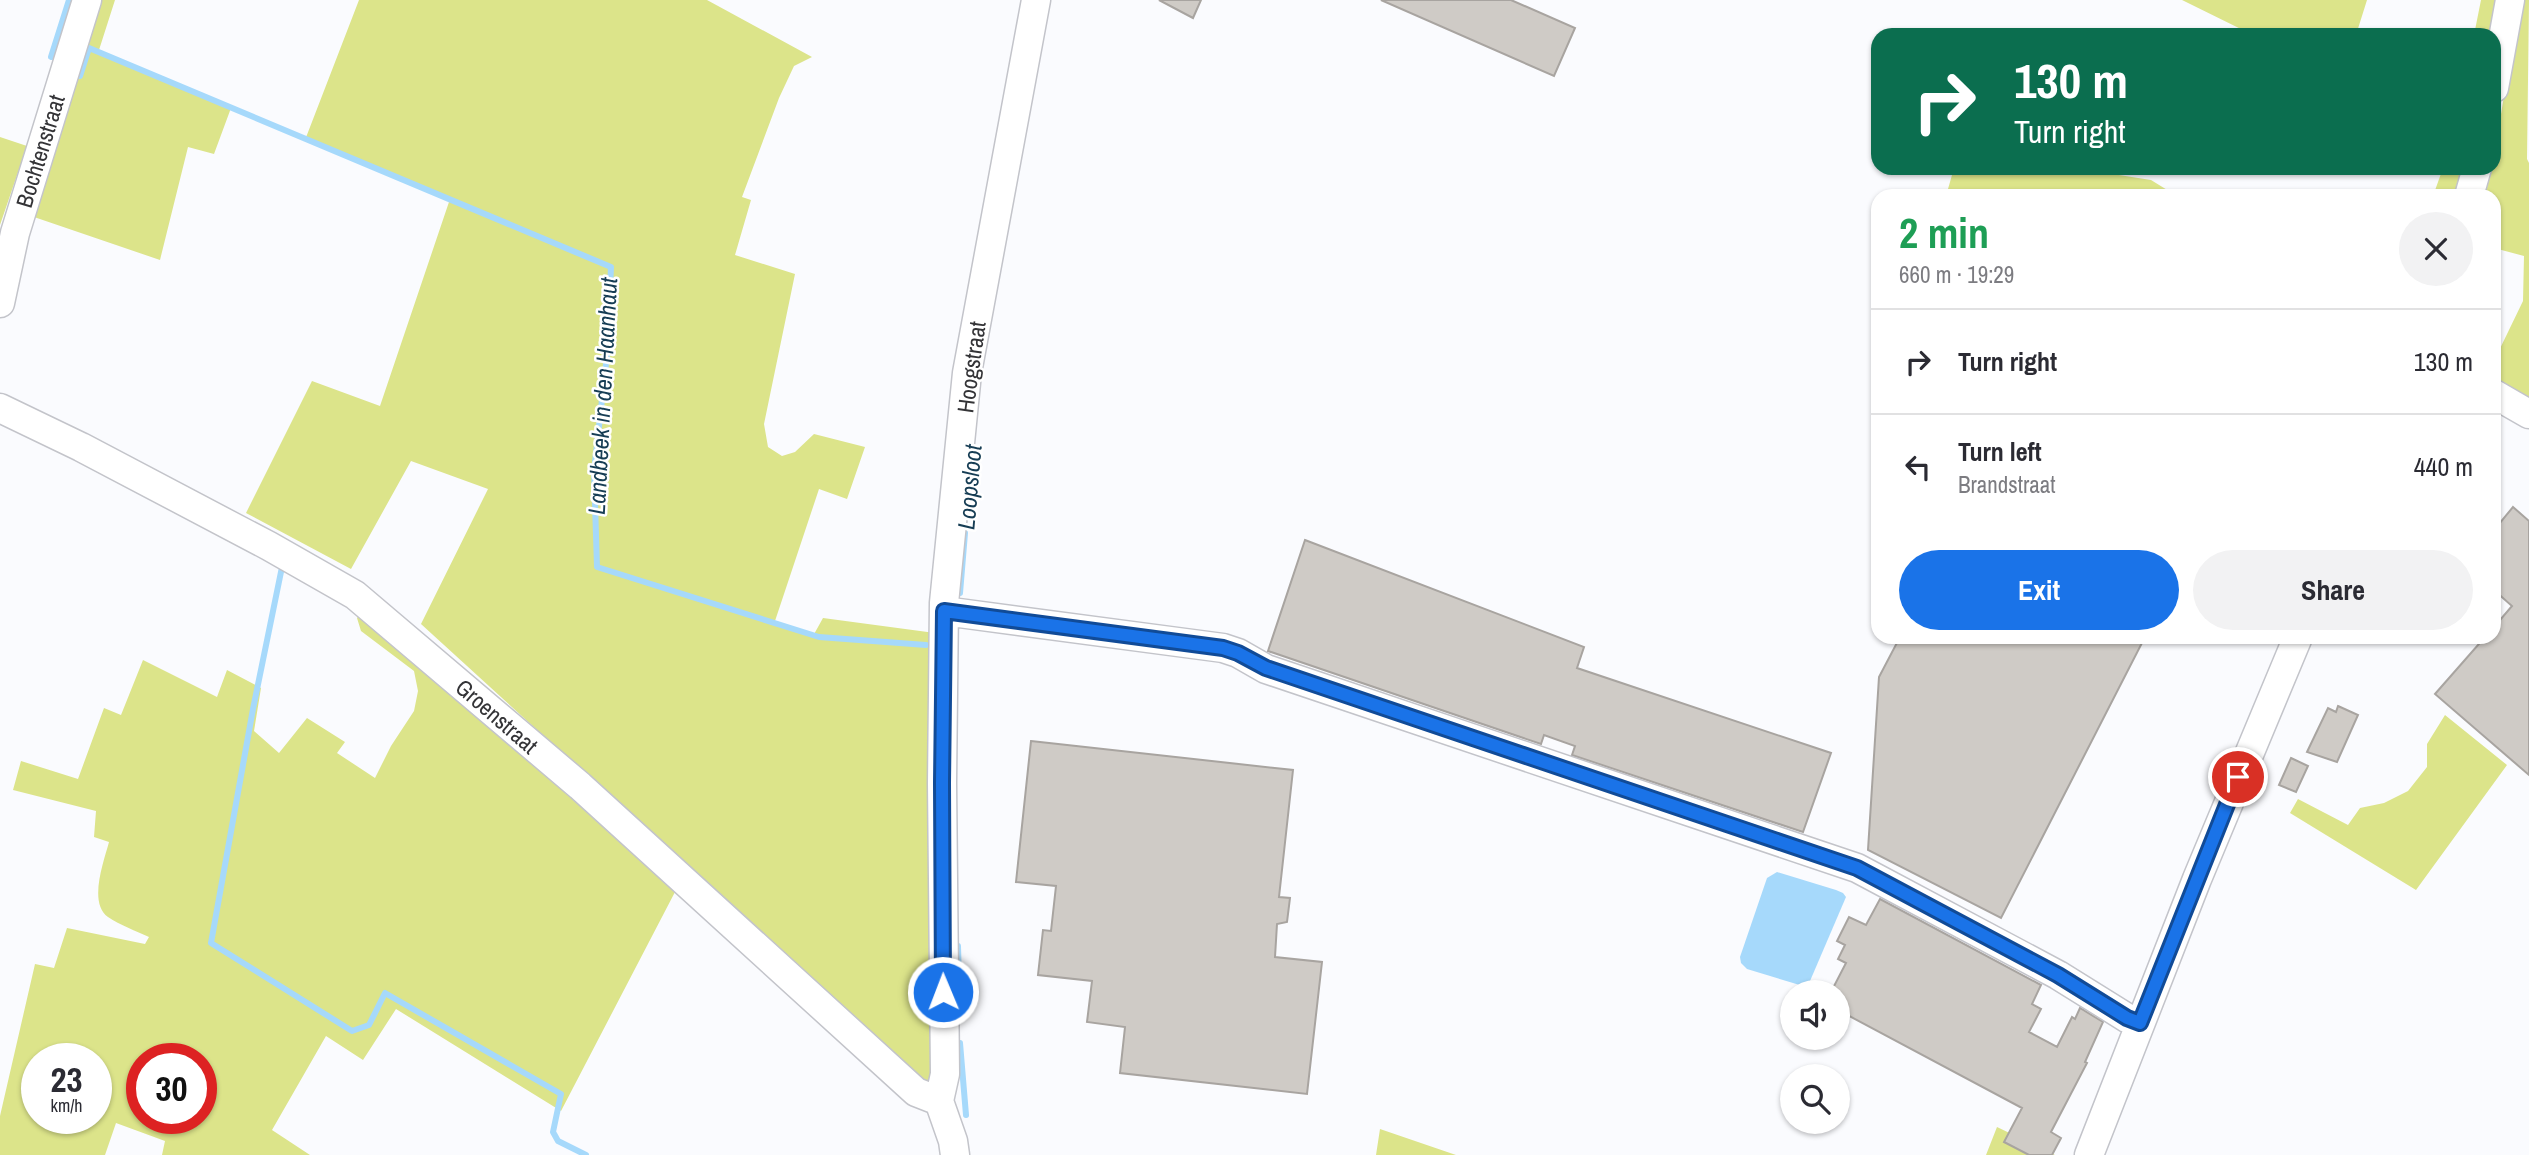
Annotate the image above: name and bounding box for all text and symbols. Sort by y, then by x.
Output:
text: 130 m [2014,47,2128,113]
icon: right [1899,56,1990,147]
street label: Bochtenstraat [8,91,72,211]
text: Turn right [2014,110,2126,153]
text: 2 min [1899,205,1989,261]
button: close [2399,212,2473,286]
text: 660 m · 19:29 [1899,259,2014,290]
water label: Landbeek in den Haanhaut [580,276,624,515]
street label: Hoogstraat [949,319,993,415]
icon: right [1899,343,1937,381]
text: Turn right [1958,344,2057,379]
text: 130 m [2414,344,2473,379]
text: Turn left [1958,434,2042,469]
water label: Loopsloot [949,443,989,531]
icon: left [1899,448,1937,486]
text: 440 m [2414,449,2473,484]
text: Brandstraat [1958,469,2056,500]
button: Exit [1899,550,2179,630]
button: Share [2193,550,2473,630]
street label: Groenstraat [449,672,545,760]
pin [2208,747,2268,807]
icon: arrive [2219,758,2257,796]
position arrow [906,955,980,1029]
map controls [1780,980,1850,1134]
button: sound [1780,980,1850,1050]
speed limit sign: 30 [126,1043,217,1134]
text: 23 [51,1056,82,1103]
button: search [1780,1064,1850,1134]
text: km/h [51,1093,83,1118]

